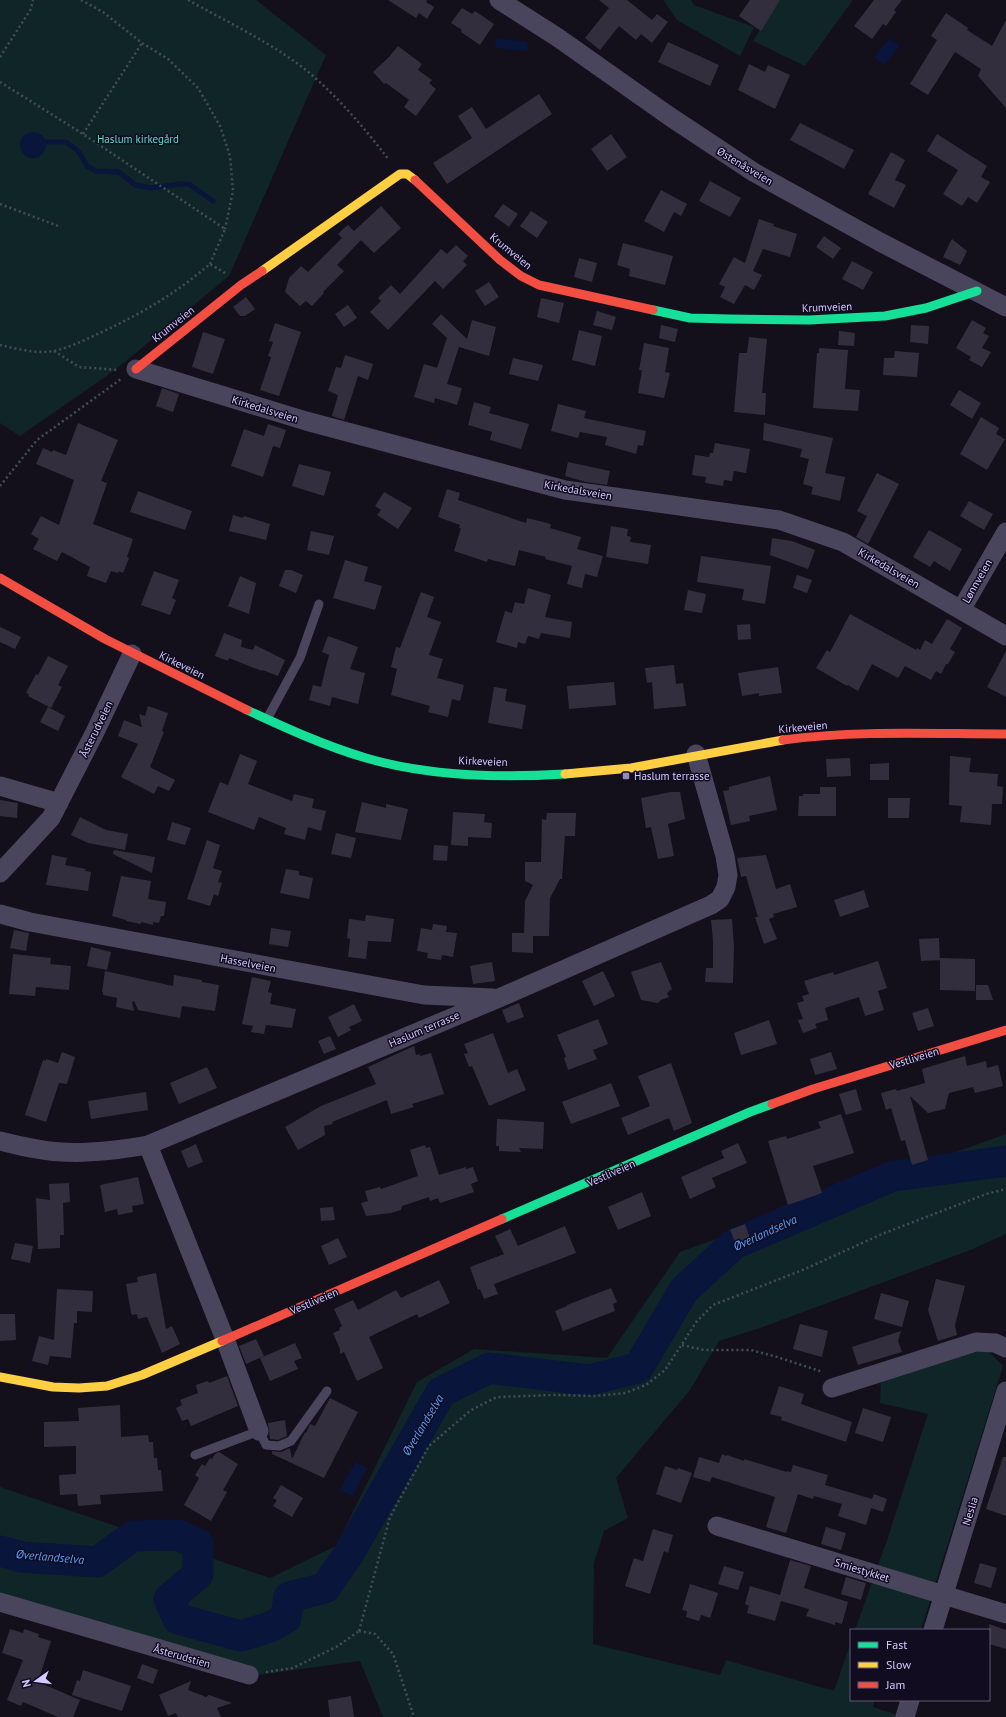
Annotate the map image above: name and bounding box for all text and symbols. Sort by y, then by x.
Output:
park label: Haslum kirkegård [97,132,179,146]
street label: Østenåsveien [714,144,776,188]
street label: Krumveien [487,230,535,272]
street label: Krumveien [802,299,852,315]
street label: Krumveien [149,303,197,345]
street label: Kirkedalsveien [230,392,300,426]
street label: Kirkedalsveien [543,477,613,503]
street label: Kirkedalsveien [856,545,922,591]
street label: Lønnveien [959,557,995,605]
street label: Kirkeveien [157,648,207,682]
street label: Åsterudveien [76,698,116,760]
street label: Kirkeveien [778,718,828,736]
street label: Kirkeveien [458,753,508,769]
place label: Haslum terrasse [634,769,710,783]
marker: Haslum terrasse [621,771,631,781]
street label: Hasselveien [219,951,277,975]
street label: Haslum terrasse [387,1008,462,1050]
street label: Vestliveien [887,1044,940,1072]
street label: Vestliveien [584,1156,637,1190]
water label: Øverlandselva [731,1211,799,1254]
street label: Vestliveien [287,1285,340,1318]
water label: Øverlandselva [399,1391,447,1458]
street label: Neslia [959,1495,981,1527]
water label: Øverlandselva [15,1546,85,1567]
street label: Smiestykket [833,1555,891,1585]
legend [850,1629,990,1701]
text: Fast [886,1637,907,1652]
street label: Åsterudstien [152,1641,212,1671]
text: Slow [886,1657,911,1672]
north arrow [16,1661,56,1701]
text: Jam [885,1677,905,1692]
text: N [19,1678,34,1689]

